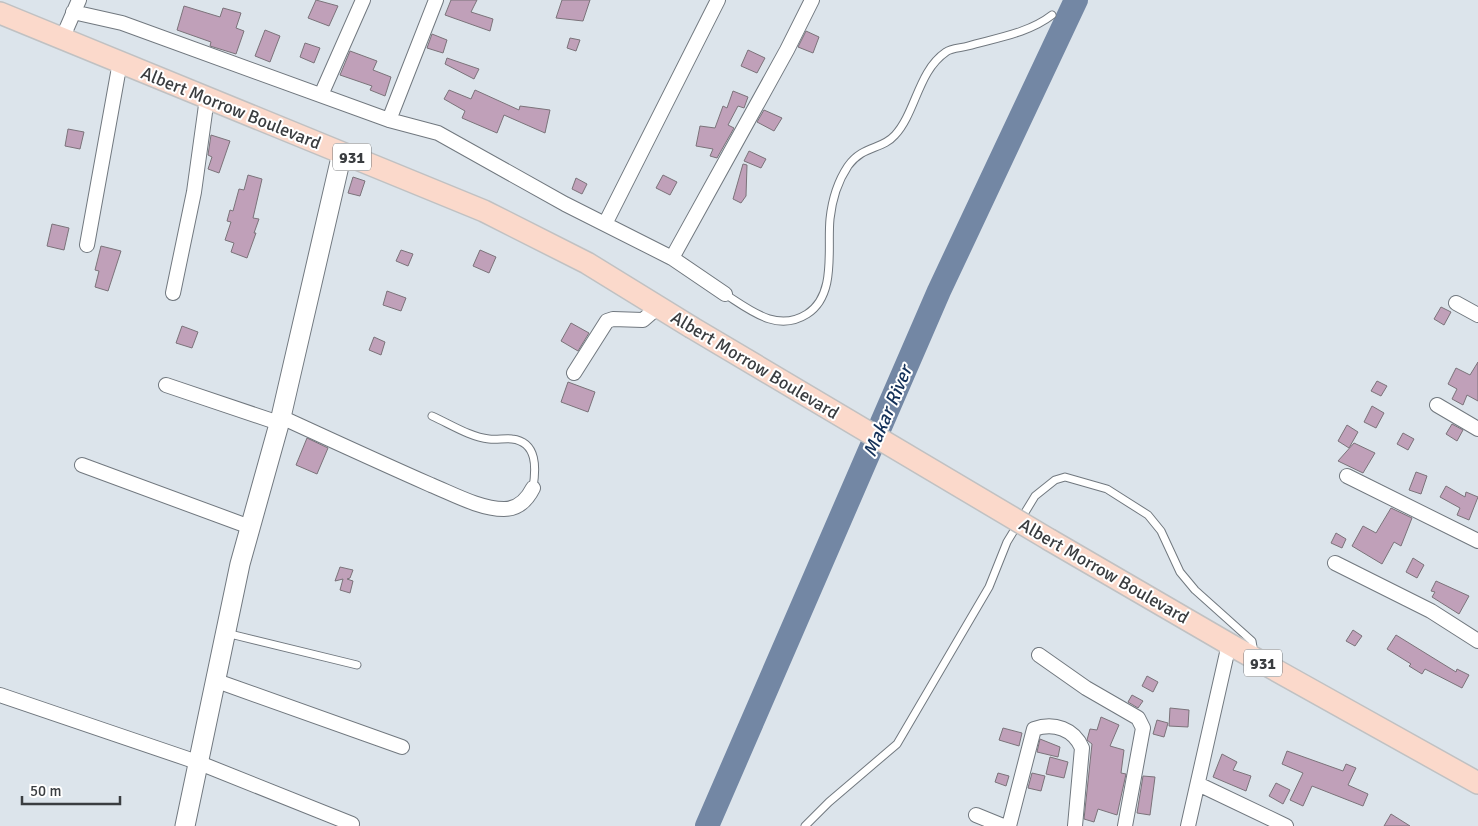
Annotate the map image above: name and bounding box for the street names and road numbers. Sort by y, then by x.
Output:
street label: Albert Morrow Boulevard [138,62,324,154]
road number: 931 [333,144,371,170]
street label: Albert Morrow Boulevard [667,306,843,424]
street label: Albert Morrow Boulevard [1015,513,1193,629]
road number: 931 [1244,650,1282,676]

